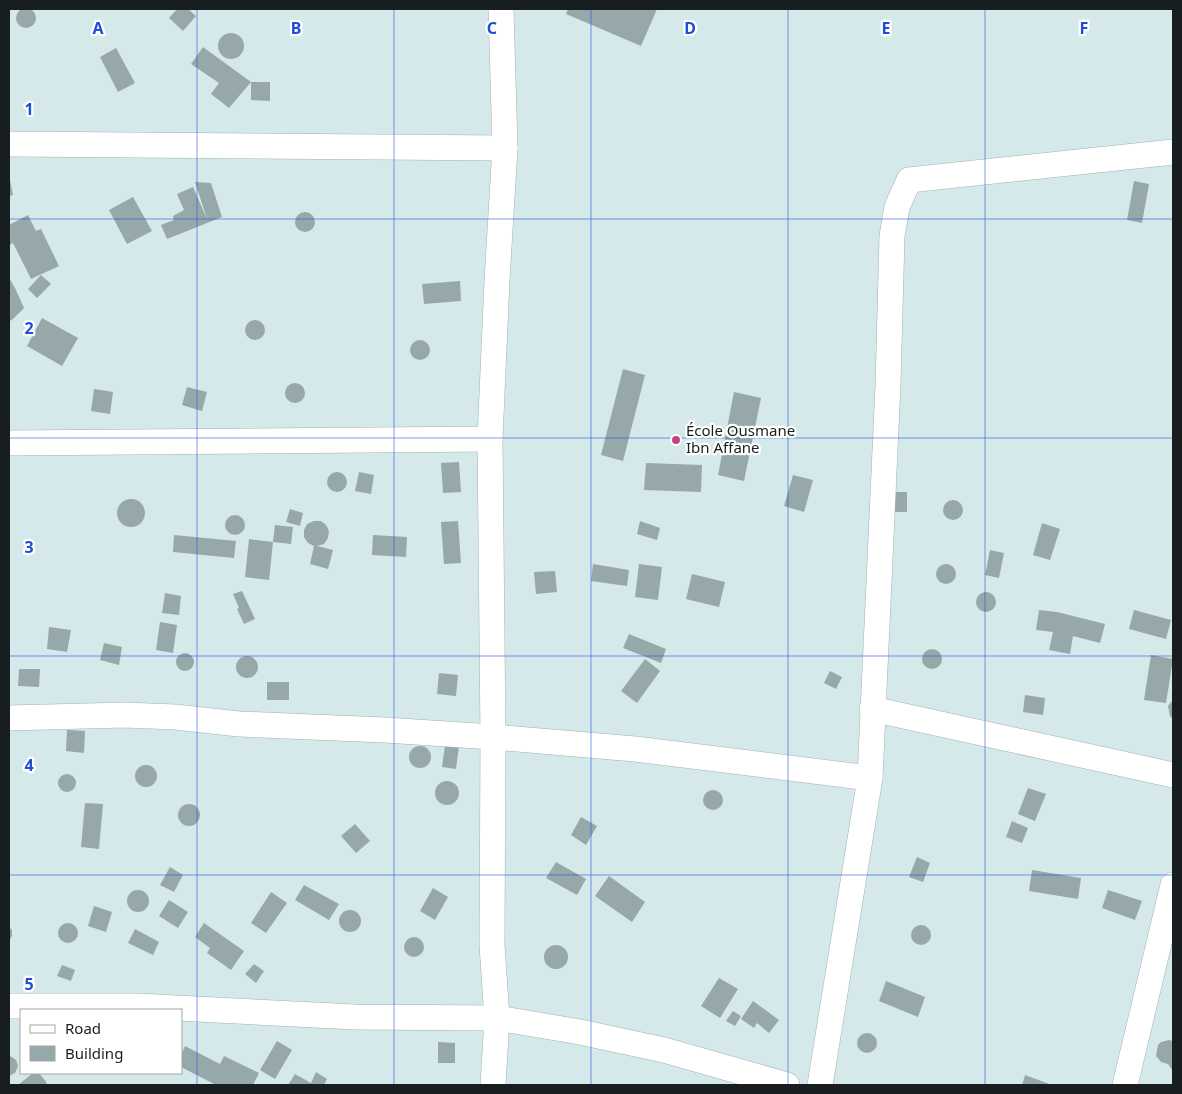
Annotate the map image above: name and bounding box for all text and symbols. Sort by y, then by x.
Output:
text: A [92,17,104,39]
text: B [291,17,301,39]
text: C [487,17,497,39]
text: D [684,17,696,39]
text: E [882,17,891,39]
text: F [1080,17,1088,39]
text: 1 [24,98,34,120]
text: 2 [24,317,34,339]
place label: École Ousmane Ibn Affane [686,420,795,457]
marker: École Ousmane Ibn Affane [670,434,682,446]
text: 3 [24,536,34,558]
text: 4 [24,754,34,776]
text: 5 [24,973,34,995]
legend [20,1009,182,1074]
text: Road [65,1018,101,1038]
text: Building [65,1043,123,1063]

